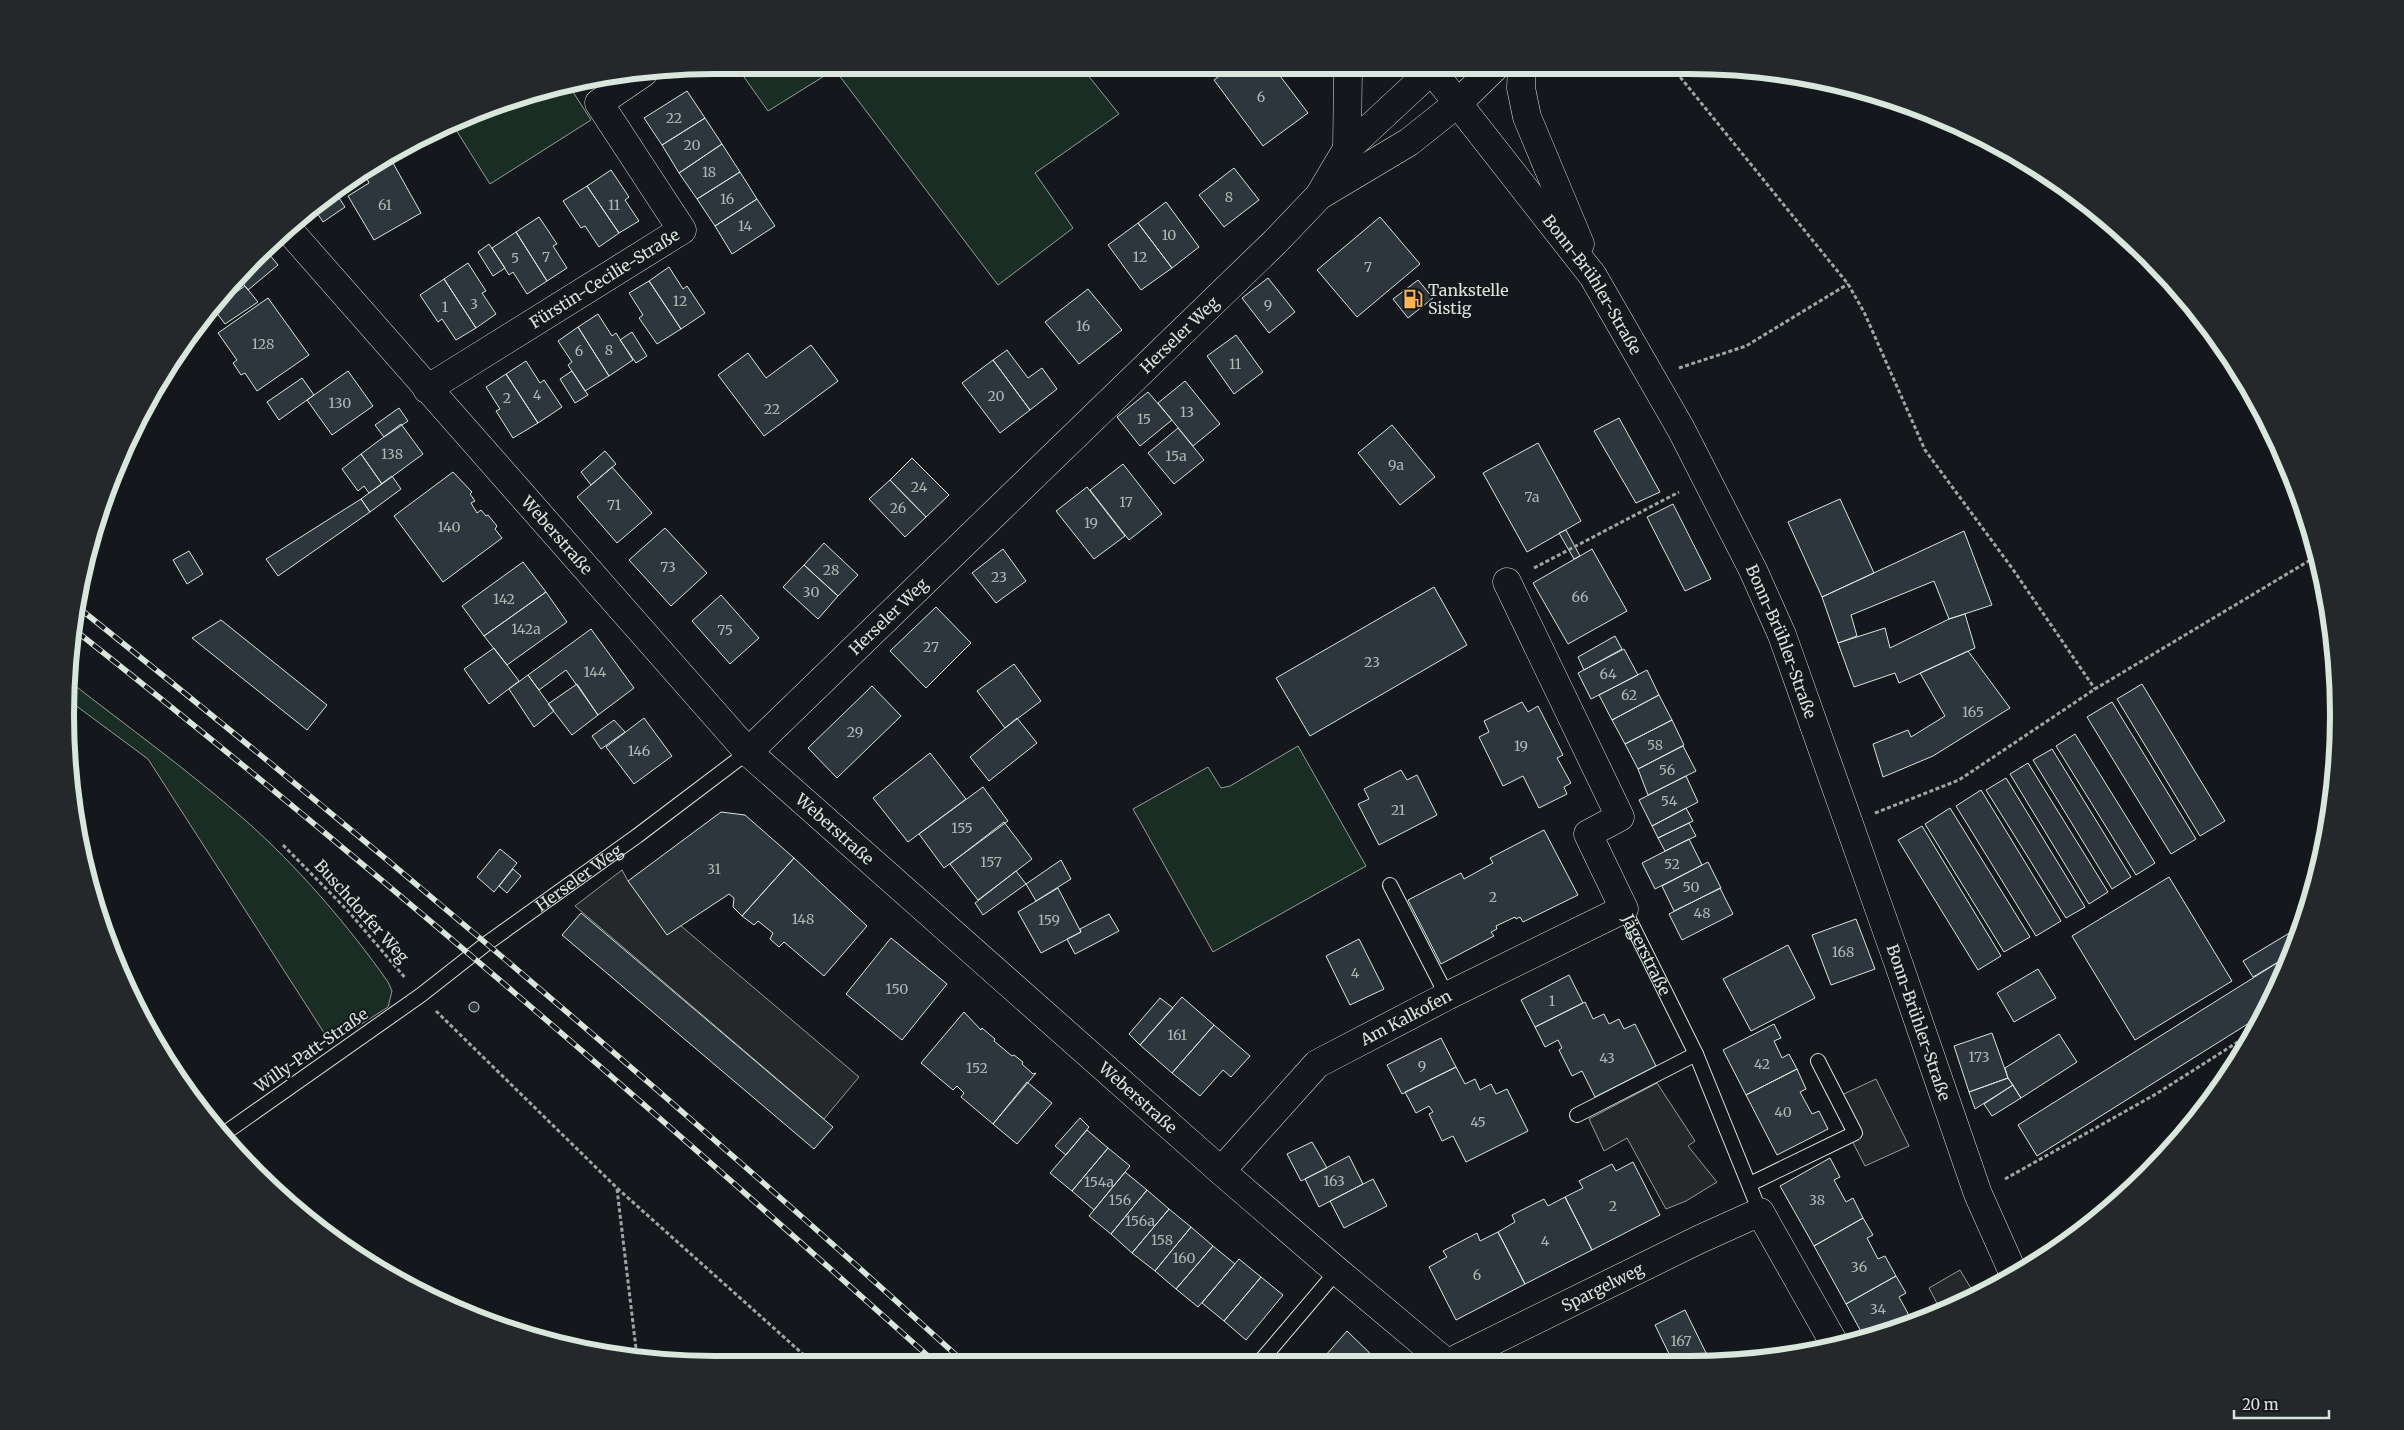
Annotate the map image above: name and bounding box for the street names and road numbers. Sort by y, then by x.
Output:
street label: Bonn-Brühler-Straße [1539,211,1646,358]
street label: Fürstin-Cecilie-Straße [526,224,683,333]
street label: Herseler Weg [1136,292,1223,377]
street label: Weberstraße [517,491,597,578]
street label: Bonn-Brühler-Straße [1742,561,1821,721]
street label: Herseler Weg [845,574,932,659]
street label: Weberstraße [791,788,878,869]
street label: Herseler Weg [532,840,626,915]
street label: Buschdorfer Weg [311,855,414,967]
street label: Jägerstraße [1618,910,1675,999]
street label: Bonn-Brühler-Straße [1882,941,1955,1103]
street label: Am Kalkofen [1356,985,1455,1050]
street label: Willy-Patt-Straße [250,1003,372,1097]
street label: Weberstraße [1094,1057,1181,1137]
street label: Spargelweg [1558,1258,1647,1316]

